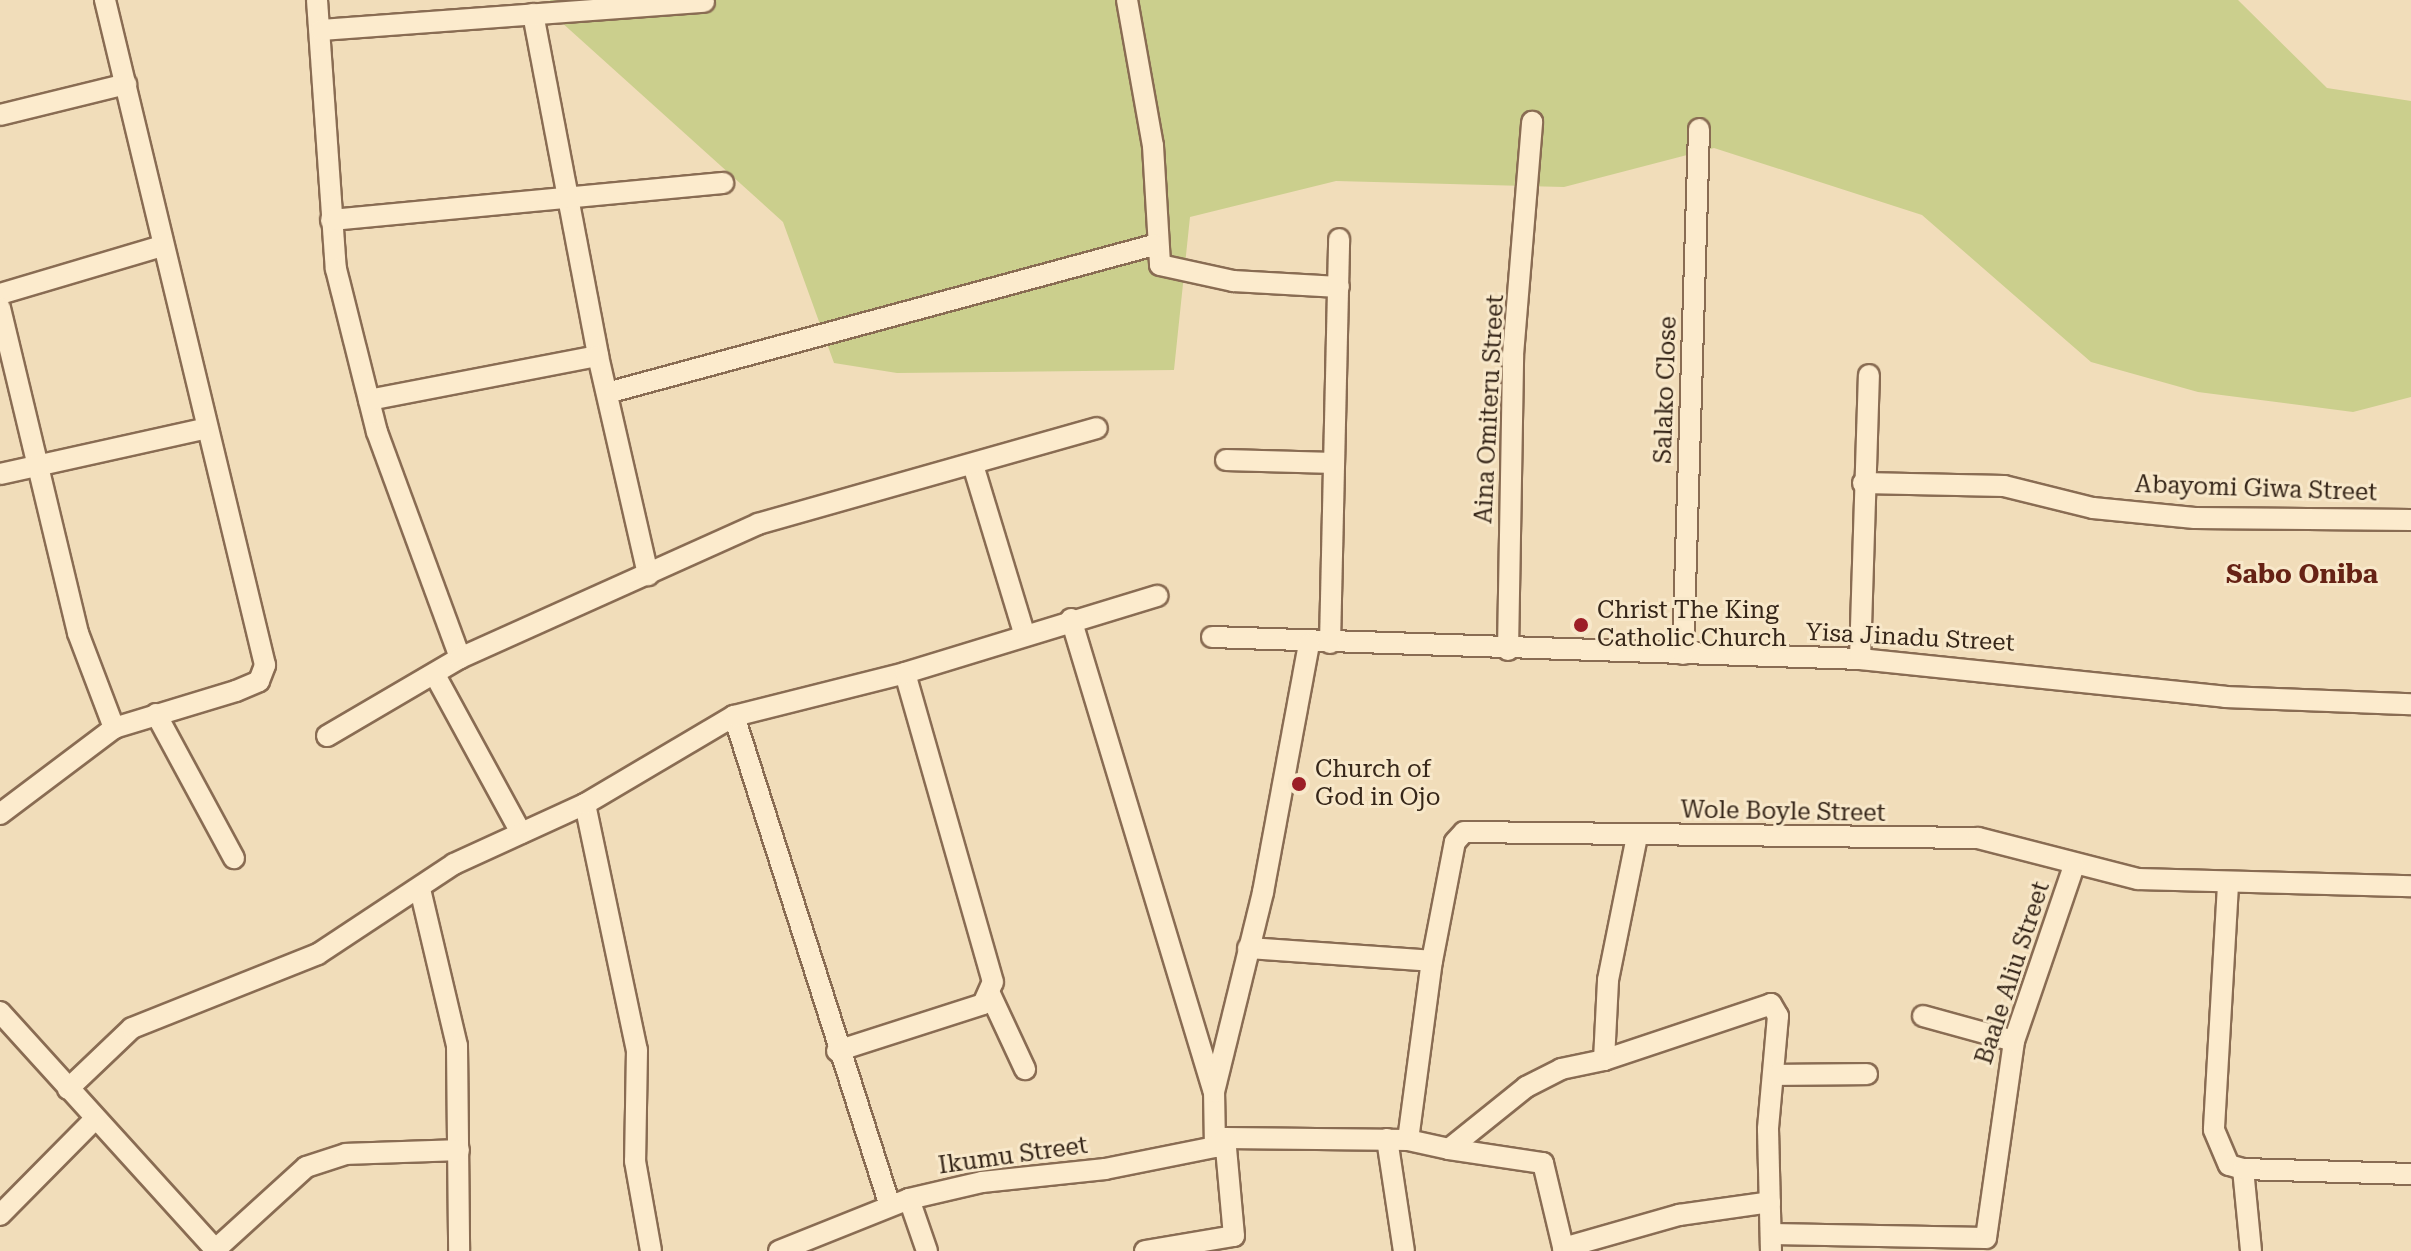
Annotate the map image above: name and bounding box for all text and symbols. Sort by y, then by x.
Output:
street label: Aina Omiteru Street [1470,294,1510,524]
street label: Salako Close [1649,316,1683,464]
street label: Abayomi Giwa Street [2134,470,2378,508]
district label: Sabo Oniba [2226,559,2378,591]
place label: Christ The King Catholic Church [1597,597,1787,653]
marker: Christ The King Catholic Church [1572,616,1590,634]
street label: Yisa Jinadu Street [1805,618,2015,658]
place label: Church of God in Ojo [1315,756,1440,812]
marker: Church of God in Ojo [1290,775,1308,793]
street label: Wole Boyle Street [1680,796,1886,828]
street label: Baale Aliu Street [1970,878,2056,1068]
street label: Ikumu Street [936,1131,1090,1181]

